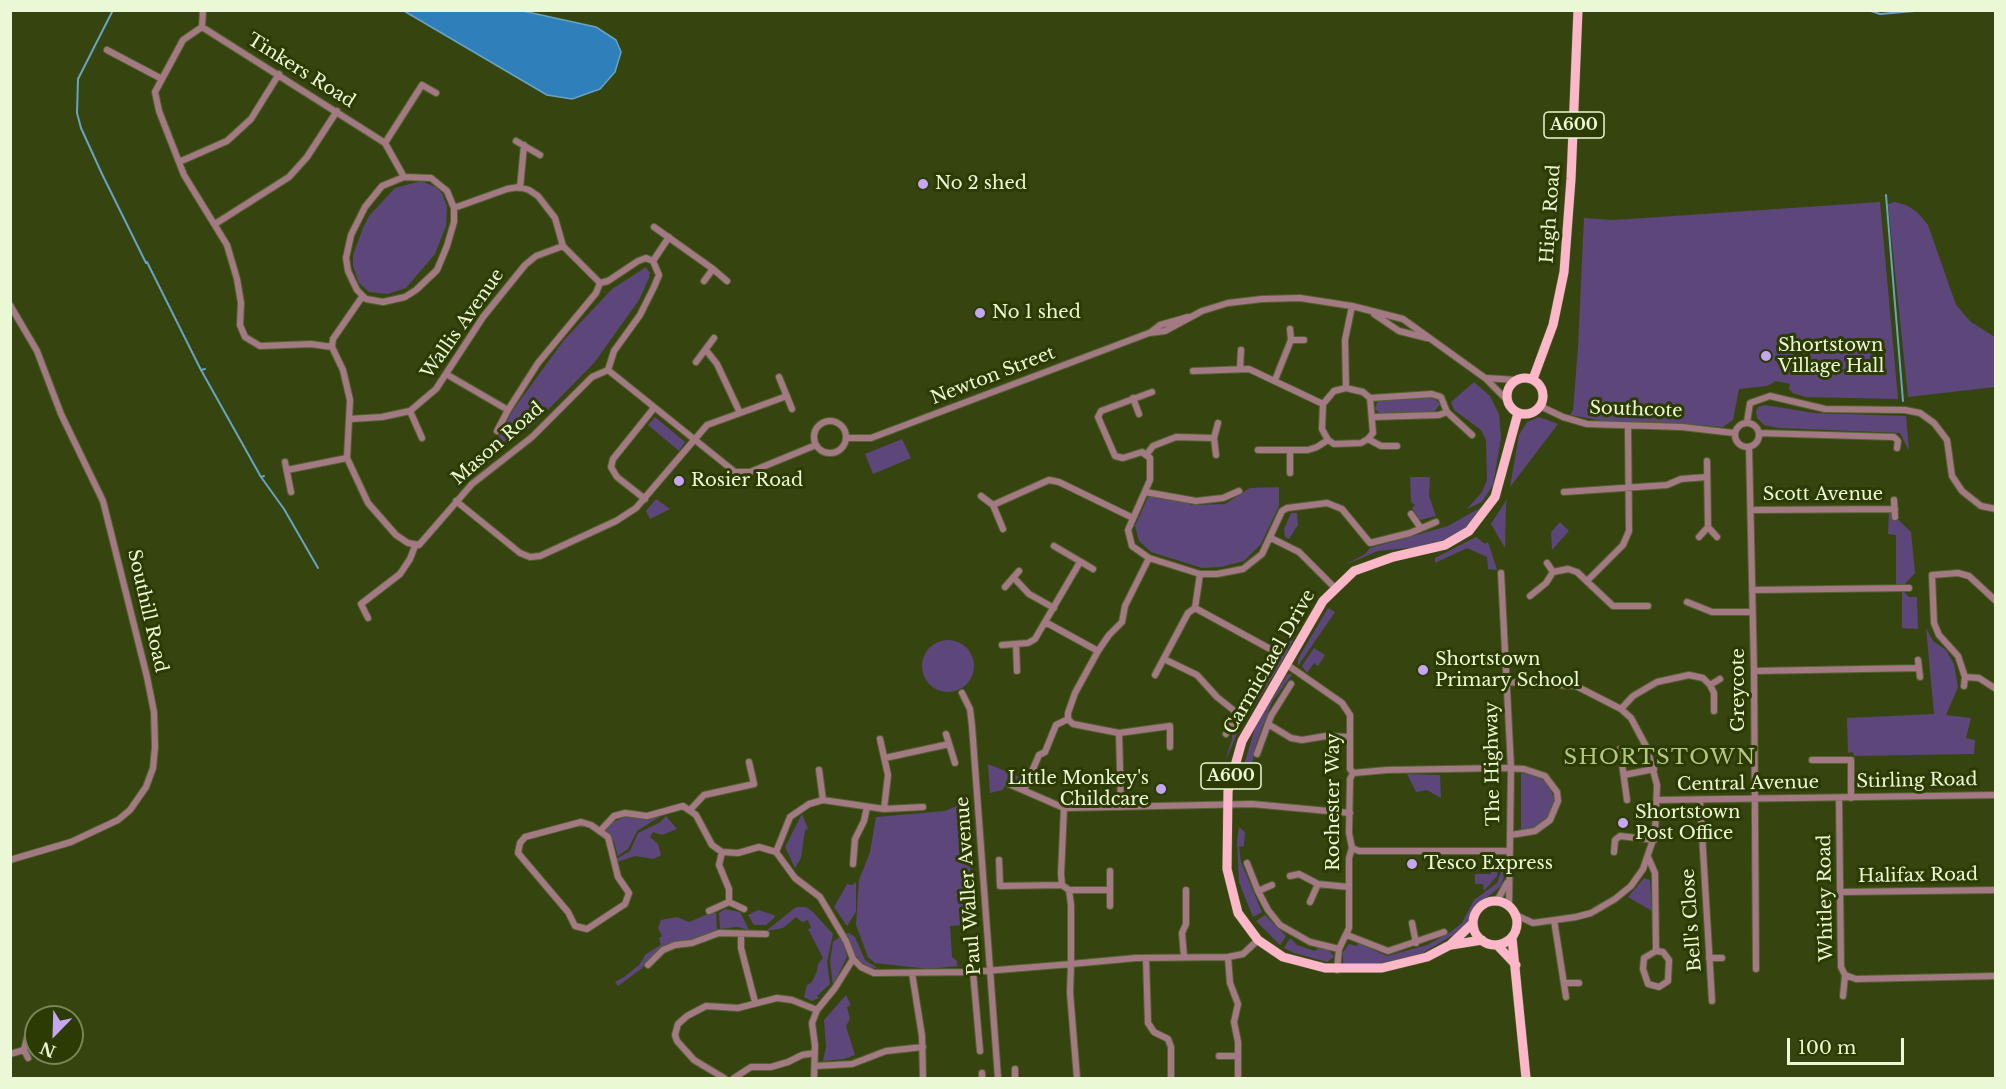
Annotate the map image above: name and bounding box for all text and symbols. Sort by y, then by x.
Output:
street label: Tinkers Road [243,29,359,113]
road number: A600 [1544,112,1604,138]
street label: High Road [1537,164,1565,264]
place label: No 2 shed [935,173,1027,195]
marker: No 2 shed [916,177,930,191]
street label: Wallis Avenue [417,265,509,383]
place label: No 1 shed [992,302,1081,324]
marker: No 1 shed [973,306,987,320]
place label: Shortstown Village Hall [1778,335,1884,378]
street label: Newton Street [928,342,1058,410]
marker: Shortstown Village Hall [1759,349,1773,363]
street label: Mason Road [448,398,548,490]
street label: Southcote [1589,398,1683,422]
place label: Rosier Road [691,470,803,492]
marker: Rosier Road [672,474,686,488]
street label: Scott Avenue [1763,484,1883,506]
street label: Southill Road [122,547,172,675]
street label: Carmichael Drive [1220,586,1320,738]
street label: Greycote [1728,648,1750,732]
place label: Shortstown Primary School [1435,649,1580,692]
marker: Shortstown Primary School [1416,663,1430,677]
street label: The Highway [1481,702,1505,826]
street label: Rochester Way [1323,733,1345,871]
district label: SHORTSTOWN [1563,745,1757,771]
road number: A600 [1201,763,1261,789]
place label: Little Monkey's Childcare [1008,768,1149,810]
street label: Stirling Road [1856,769,1978,793]
street label: Central Avenue [1677,772,1819,796]
marker: Little Monkey's Childcare [1154,782,1168,796]
street label: Paul Waller Avenue [952,796,986,976]
place label: Shortstown Post Office [1635,802,1740,844]
marker: Shortstown Post Office [1616,816,1630,830]
street label: Whitley Road [1814,834,1838,962]
place label: Tesco Express [1424,853,1553,875]
marker: Tesco Express [1405,857,1419,871]
street label: Halifax Road [1858,864,1978,888]
street label: Bell's Close [1678,868,1706,972]
north arrow [24,1005,84,1065]
scale bar [1790,1026,1907,1064]
text: 100 m [1798,1037,1856,1059]
text: N [37,1038,59,1062]

